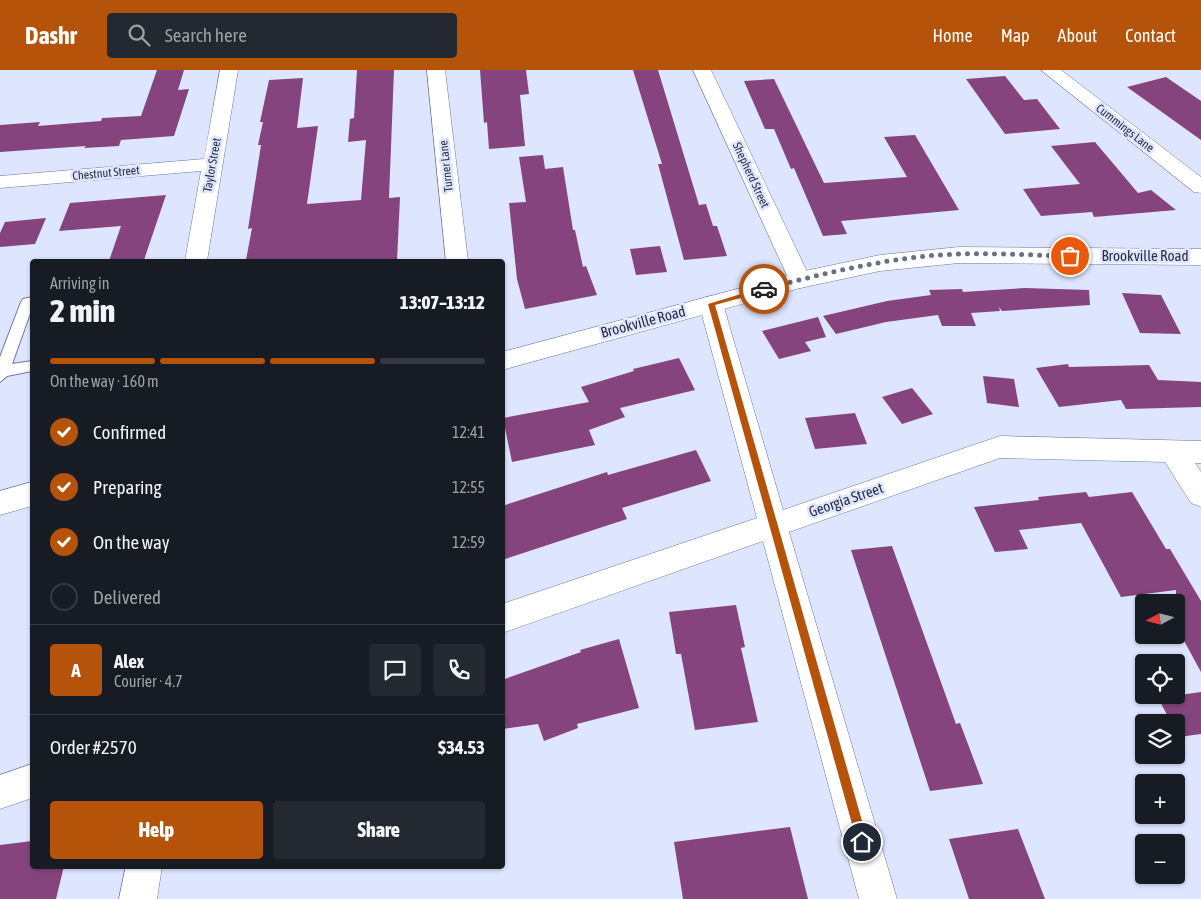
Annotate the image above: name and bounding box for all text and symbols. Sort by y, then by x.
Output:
search box [107,13,457,58]
icon: search [125,21,153,49]
text: Dashr [25,22,77,49]
text: Search here [165,24,247,46]
text: Home [933,25,973,46]
text: Map [1001,25,1030,46]
text: About [1058,25,1097,46]
text: Contact [1125,25,1176,46]
street label: Cummings Lane [1093,101,1157,155]
street label: Taylor Street [200,136,224,193]
street label: Turner Lane [436,139,456,193]
street label: Shepherd Street [730,140,772,210]
street label: Chestnut Street [72,163,141,183]
pin [1049,235,1091,277]
icon: bag [1056,242,1084,270]
street label: Brookville Road [1101,247,1189,264]
courier [739,264,789,314]
text: Arriving in [50,274,110,292]
icon: car [750,275,778,303]
text: 13:07–13:12 [400,291,485,313]
text: 2 min [50,292,115,329]
street label: Brookville Road [599,302,687,341]
text: On the way · 160 m [50,372,159,390]
icon: check [50,418,78,446]
text: Confirmed [93,421,166,443]
text: 12:41 [452,423,485,441]
icon: check [50,473,78,501]
text: Preparing [93,476,162,498]
text: 12:55 [452,478,485,496]
street label: Georgia Street [806,479,885,520]
icon: check [50,528,78,556]
text: On the way [93,531,170,553]
text: 12:59 [452,533,485,551]
text: Delivered [93,586,161,608]
north arrow [1135,594,1185,644]
map controls [1135,594,1185,884]
button: chat [369,644,421,696]
button: phone [433,644,485,696]
text: Alex [114,650,144,672]
button: locate [1135,654,1185,704]
text: A [71,659,81,681]
text: Courier · 4.7 [114,672,183,690]
button: layers [1135,714,1185,764]
text: Order #2570 [50,736,137,758]
text: $34.53 [438,736,485,758]
button: + [1135,774,1185,824]
button: Help [50,801,263,859]
button: Share [273,801,485,859]
pin [841,821,883,863]
icon: home [848,828,876,856]
button: − [1135,834,1185,884]

